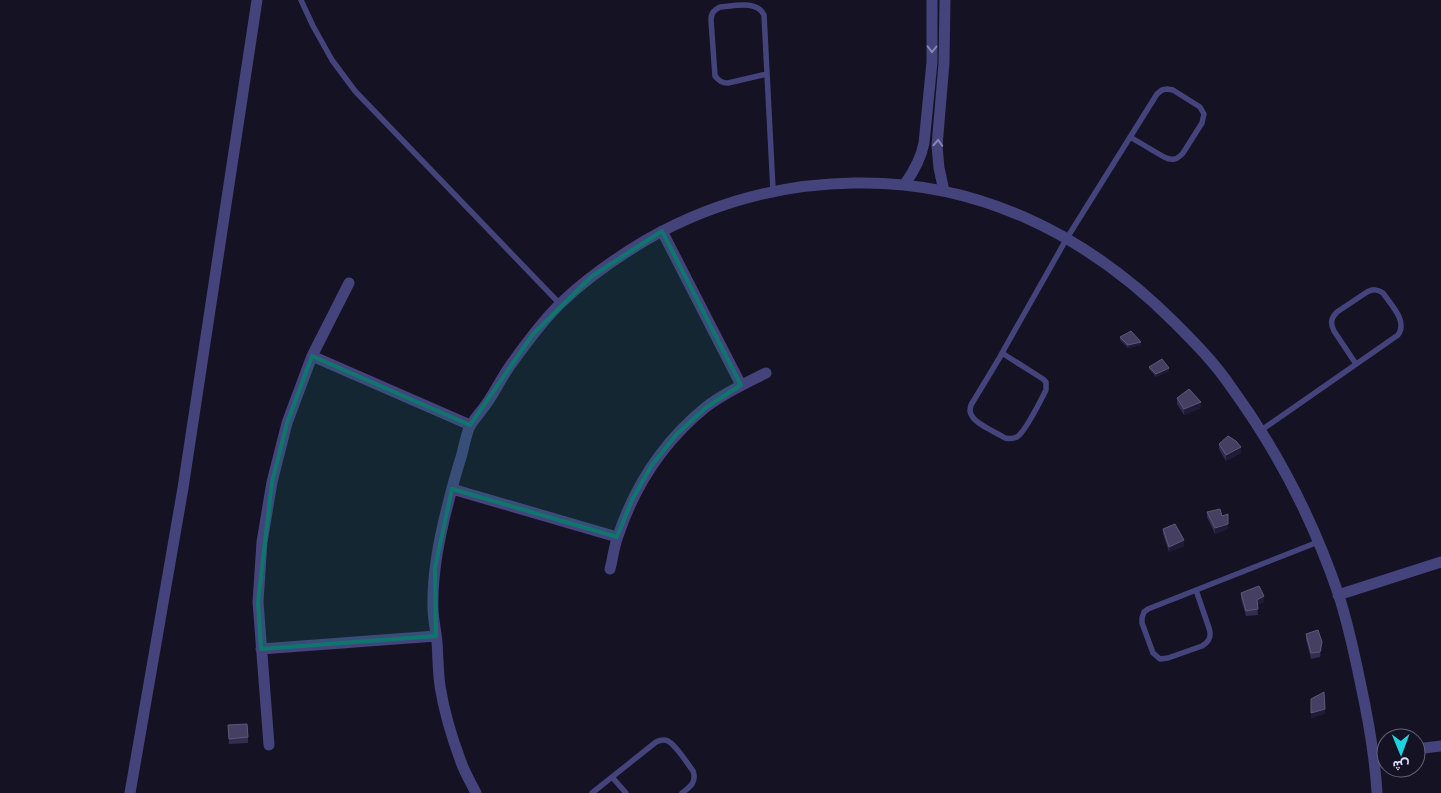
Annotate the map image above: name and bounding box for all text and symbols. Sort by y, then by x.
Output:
one-way arrow [927,45,937,53]
one-way arrow [932,138,943,146]
north arrow [1376,728,1426,778]
text: ش [1392,757,1410,774]

